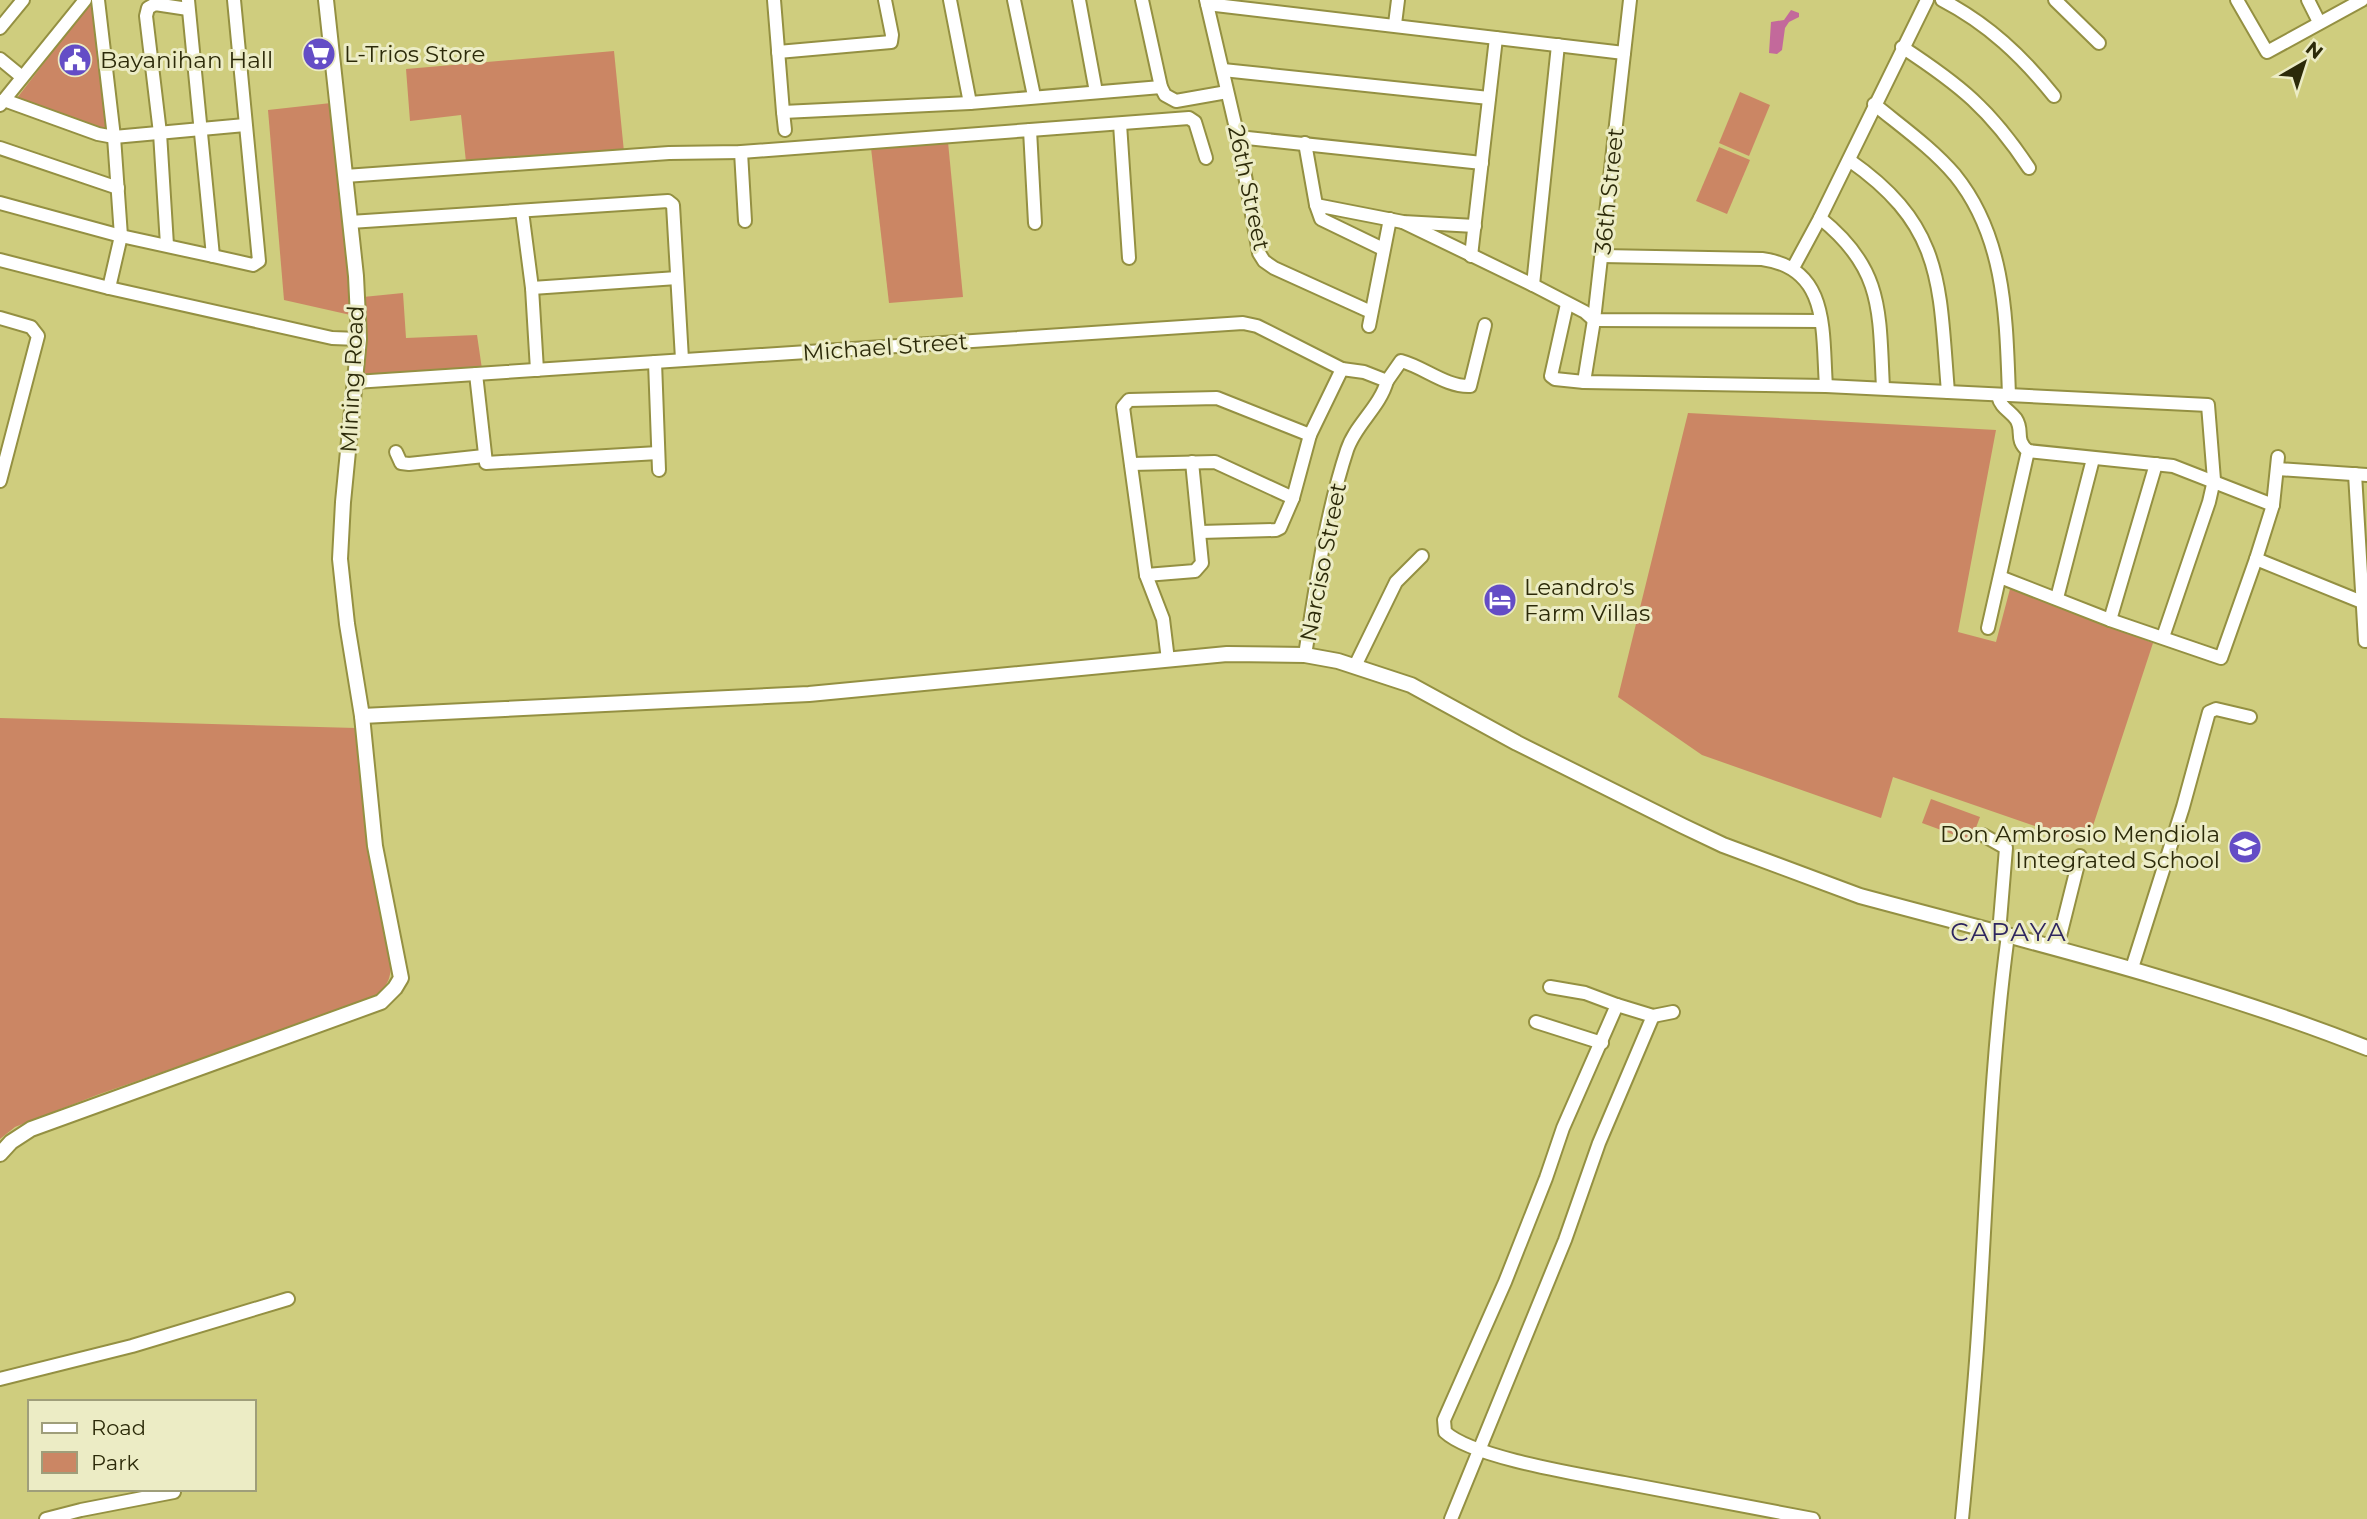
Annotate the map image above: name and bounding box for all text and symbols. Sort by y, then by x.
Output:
north arrow [2269,28,2339,98]
supermarket icon: L-Trios Store [300,35,338,73]
text: N [2301,36,2328,64]
place label: L-Trios Store [344,40,485,68]
public building icon: Bayanihan Hall [56,41,94,79]
place label: Bayanihan Hall [100,46,273,74]
street label: 26th Street [1222,123,1276,253]
street label: 36th Street [1588,126,1630,256]
street label: Mining Road [334,305,370,453]
street label: Michael Street [801,327,969,367]
street label: Narciso Street [1294,480,1352,644]
place label: Leandro's Farm Villas [1524,573,1650,627]
hotel icon: Leandro's Farm Villas [1481,581,1519,619]
place label: Don Ambrosio Mendiola Integrated School [1940,820,2220,874]
school or university icon: Don Ambrosio Mendiola Integrated School [2226,828,2264,866]
district label: CAPAYA [1950,916,2068,948]
legend [28,1400,256,1491]
text: Road [91,1415,146,1440]
text: Park [91,1450,139,1475]

